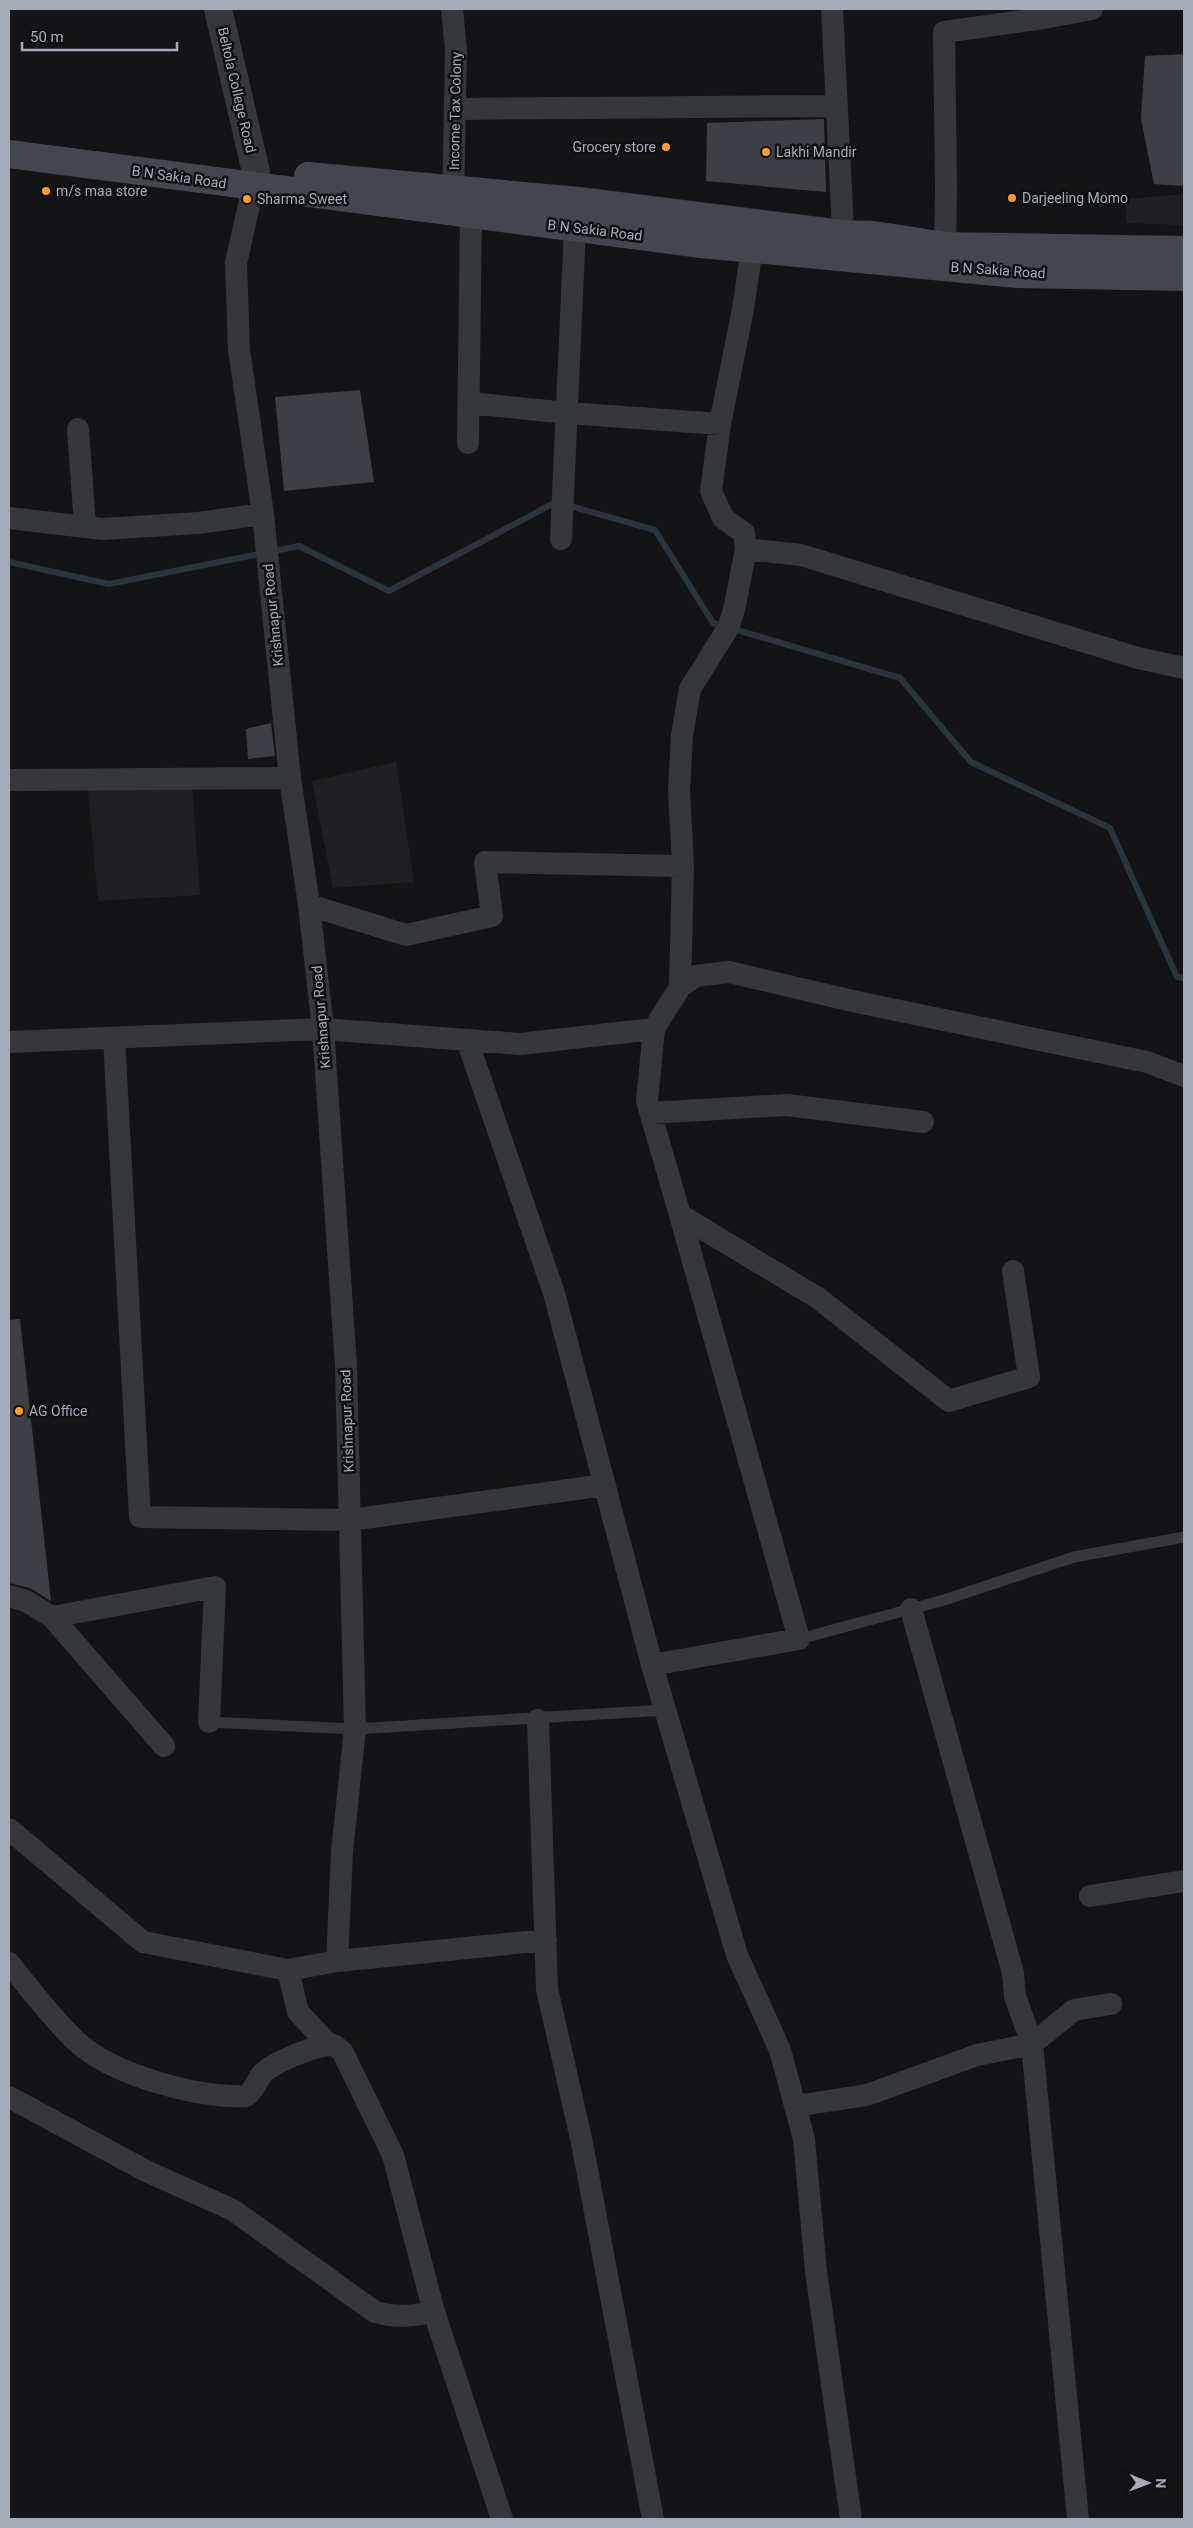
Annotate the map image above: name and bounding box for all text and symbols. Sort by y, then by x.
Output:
scale bar [22,20,178,52]
street label: Beltola College Road [215,26,259,154]
text: 50 m [30,28,64,46]
street label: Income Tax Colony [446,51,464,170]
place label: Grocery store [572,139,656,155]
marker: Grocery store [660,141,672,153]
place label: Lakhi Mandir [776,144,857,160]
marker: Lakhi Mandir [760,146,772,158]
street label: B N Sakia Road [131,162,227,192]
place label: m/s maa store [56,183,147,199]
marker: m/s maa store [40,185,52,197]
place label: Darjeeling Momo [1022,190,1128,206]
place label: Sharma Sweet [257,191,347,207]
marker: Darjeeling Momo [1006,192,1018,204]
marker: Sharma Sweet [241,193,253,205]
street label: B N Sakia Road [547,216,643,244]
street label: B N Sakia Road [950,259,1046,281]
street label: Krishnapur Road [260,563,286,667]
street label: Krishnapur Road [309,965,333,1069]
street label: Krishnapur Road [337,1369,357,1473]
place label: AG Office [29,1403,87,1419]
marker: AG Office [13,1405,25,1417]
north arrow [1123,2458,1173,2508]
text: N [1153,2478,1169,2488]

